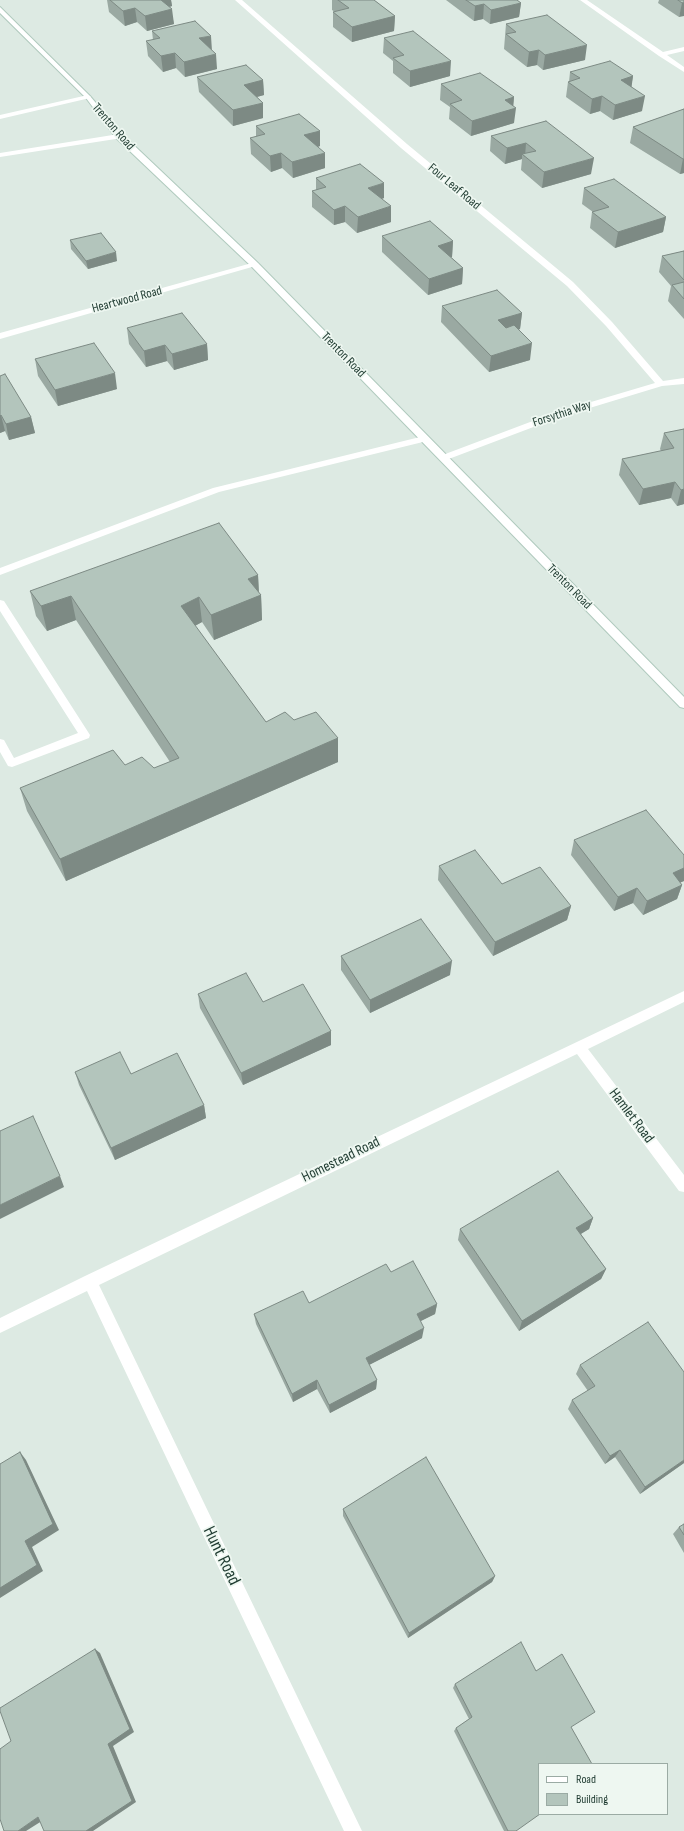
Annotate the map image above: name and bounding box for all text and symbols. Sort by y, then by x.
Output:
street label: Trenton Road [88,100,138,154]
street label: Four Leaf Road [425,161,483,213]
street label: Heartwood Road [90,283,164,317]
street label: Trenton Road [317,329,369,381]
street label: Forsythia Way [531,397,593,431]
street label: Trenton Road [543,561,595,613]
street label: Hamlet Road [605,1085,657,1147]
street label: Homestead Road [299,1133,383,1187]
street label: Hunt Road [198,1523,244,1589]
legend [538,1763,668,1815]
text: Road [576,1772,596,1787]
text: Building [576,1792,608,1807]

